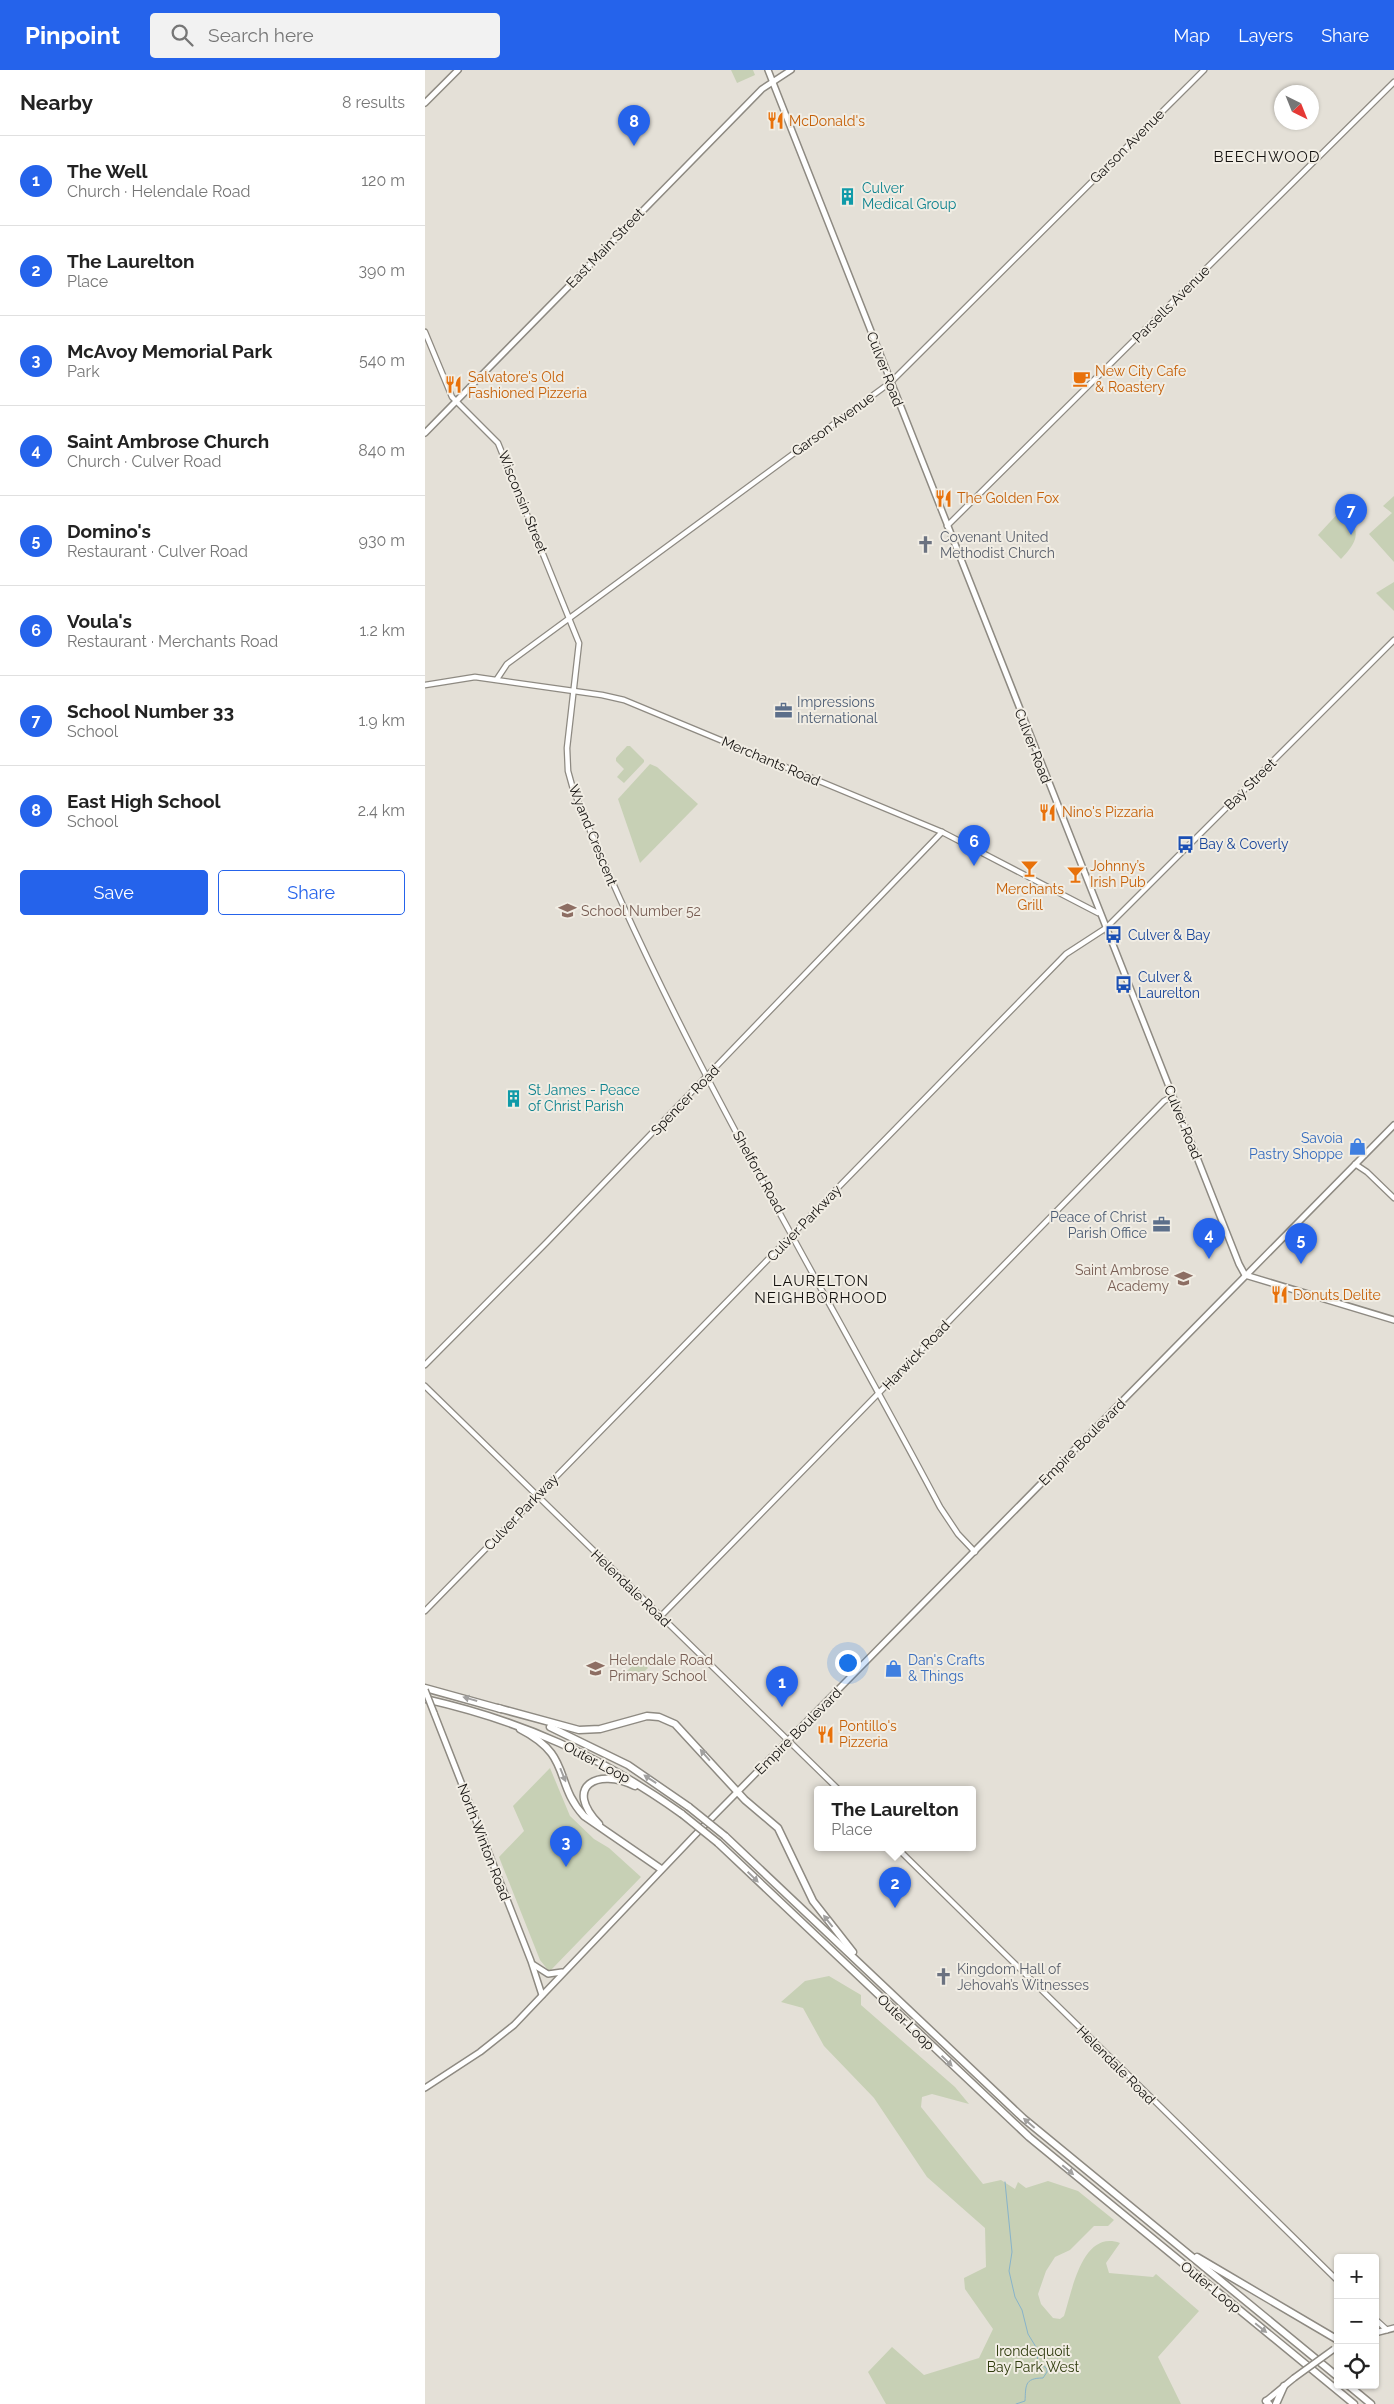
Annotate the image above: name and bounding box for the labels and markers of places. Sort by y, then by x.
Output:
pin: 8 [618,105,650,146]
restaurant icon: McDonald's [765,111,785,131]
place label: McDonald's [789,113,865,129]
place label: Culver Medical Group [862,180,957,212]
building icon: Culver Medical Group [838,186,858,206]
place label: New City Cafe & Roastery [1095,363,1186,395]
place label: Salvatore's Old Fashioned Pizzeria [468,369,587,401]
cafe icon: New City Cafe & Roastery [1071,369,1091,389]
restaurant icon: Salvatore's Old Fashioned Pizzeria [444,375,464,395]
restaurant icon: The Golden Fox [933,488,953,508]
place label: The Golden Fox [957,490,1059,506]
pin: 7 [1335,494,1367,535]
place label: Covenant United Methodist Church [940,529,1055,561]
church icon: Covenant United Methodist Church [916,535,936,555]
place label: Impressions International [797,694,878,726]
office icon: Impressions International [773,700,793,720]
restaurant icon: Nino's Pizzaria [1038,802,1058,822]
place label: Nino's Pizzaria [1062,804,1154,820]
pin: 6 [958,825,990,866]
bus stop icon: Bay & Coverly [1175,834,1195,854]
place label: Bay & Coverly [1199,836,1289,852]
place label: Johnny’s Irish Pub [1090,858,1146,890]
bar icon: Merchants Grill [1020,859,1040,879]
bar icon: Johnny’s Irish Pub [1066,864,1086,884]
place label: Merchants Grill [996,881,1064,913]
school or university icon: School Number 52 [557,901,577,921]
place label: School Number 52 [581,903,701,919]
bus stop icon: Culver & Bay [1104,925,1124,945]
place label: Culver & Bay [1128,927,1211,943]
place label: Culver & Laurelton [1138,969,1200,1001]
bus stop icon: Culver & Laurelton [1114,975,1134,995]
place label: St James - Peace of Christ Parish [528,1082,640,1114]
building icon: St James - Peace of Christ Parish [504,1088,524,1108]
place label: Savoia Pastry Shoppe [1249,1130,1343,1162]
shop icon: Savoia Pastry Shoppe [1347,1136,1367,1156]
place label: Peace of Christ Parish Office [1050,1209,1147,1241]
office icon: Peace of Christ Parish Office [1151,1215,1171,1235]
pin: 4 [1193,1218,1225,1259]
pin: 5 [1285,1223,1317,1264]
place label: Saint Ambrose Academy [1075,1262,1169,1294]
school or university icon: Saint Ambrose Academy [1173,1268,1193,1288]
restaurant icon: Donuts Delite [1269,1285,1289,1305]
place label: Donuts Delite [1293,1287,1381,1303]
place label: Helendale Road Primary School [609,1652,713,1684]
place label: Dan's Crafts & Things [908,1652,985,1684]
school or university icon: Helendale Road Primary School [585,1658,605,1678]
shop icon: Dan's Crafts & Things [884,1658,904,1678]
pin: 1 [766,1666,798,1707]
place label: Pontillo's Pizzeria [839,1718,897,1750]
restaurant icon: Pontillo's Pizzeria [815,1724,835,1744]
pin: 3 [550,1826,582,1867]
pin: 2 [879,1867,911,1908]
place label: Kingdom Hall of Jehovah’s Witnesses [957,1961,1089,1993]
church icon: Kingdom Hall of Jehovah’s Witnesses [933,1967,953,1987]

